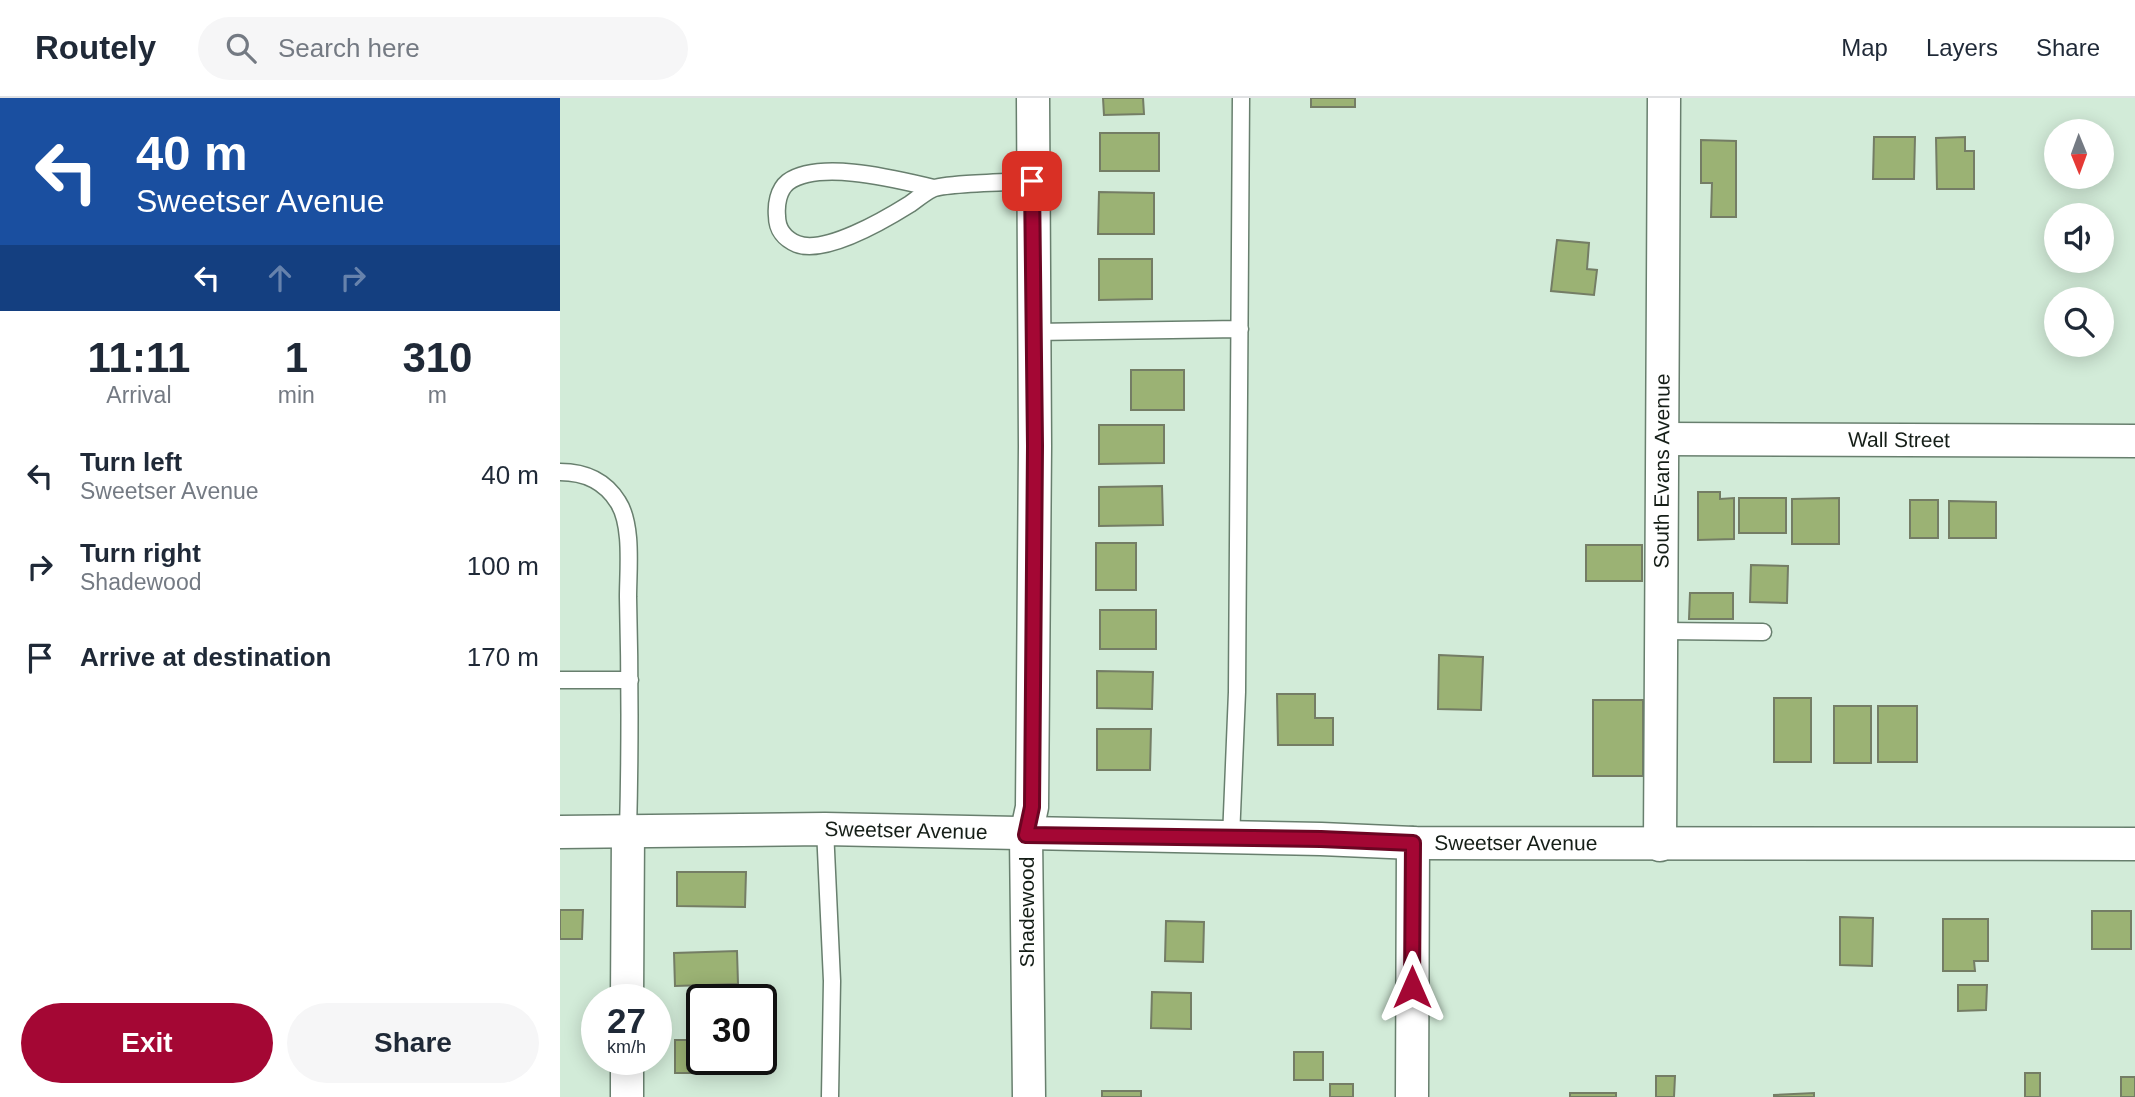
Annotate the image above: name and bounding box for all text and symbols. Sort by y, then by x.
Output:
search box [198,17,688,80]
text: Routely [35,29,156,66]
icon: search [222,29,260,67]
text: Search here [278,33,420,63]
text: Map [1841,34,1888,61]
text: Layers [1926,34,1998,61]
text: Share [2036,34,2100,61]
north arrow [2044,119,2114,189]
map controls [2044,119,2114,357]
icon: left [21,126,112,217]
text: 40 m [136,126,248,180]
pin [1002,151,1062,211]
icon: arrive [1013,162,1051,200]
text: Sweetser Avenue [136,183,384,219]
button: sound [2044,203,2114,273]
icon: left [188,259,226,297]
icon: ahead [261,259,299,297]
icon: right [334,259,372,297]
button: search [2044,287,2114,357]
text: 11:11 [88,334,190,381]
text: 1 [285,334,308,381]
text: 310 [402,334,472,381]
street label: South Evans Avenue [1649,374,1674,568]
text: Arrival [106,382,172,408]
text: min [278,382,315,408]
text: m [428,382,447,408]
street label: Wall Street [1848,428,1950,451]
text: Turn left [80,447,182,477]
icon: left [21,457,59,495]
text: 40 m [481,460,539,490]
text: Sweetser Avenue [80,478,259,504]
text: Turn right [80,538,201,568]
icon: right [21,548,59,586]
text: 100 m [467,551,539,581]
text: Shadewood [80,569,202,595]
icon: arrive [21,639,59,677]
text: Arrive at destination [80,642,331,672]
text: 170 m [467,642,539,672]
street label: Sweetser Avenue [824,817,988,843]
street label: Sweetser Avenue [1434,831,1597,854]
street label: Shadewood [1015,857,1038,967]
position arrow [1375,950,1449,1024]
speed limit sign: 30 [686,984,777,1075]
text: 27 [607,1001,646,1040]
button: Exit [21,1003,273,1083]
button: Share [287,1003,539,1083]
text: km/h [607,1037,646,1057]

